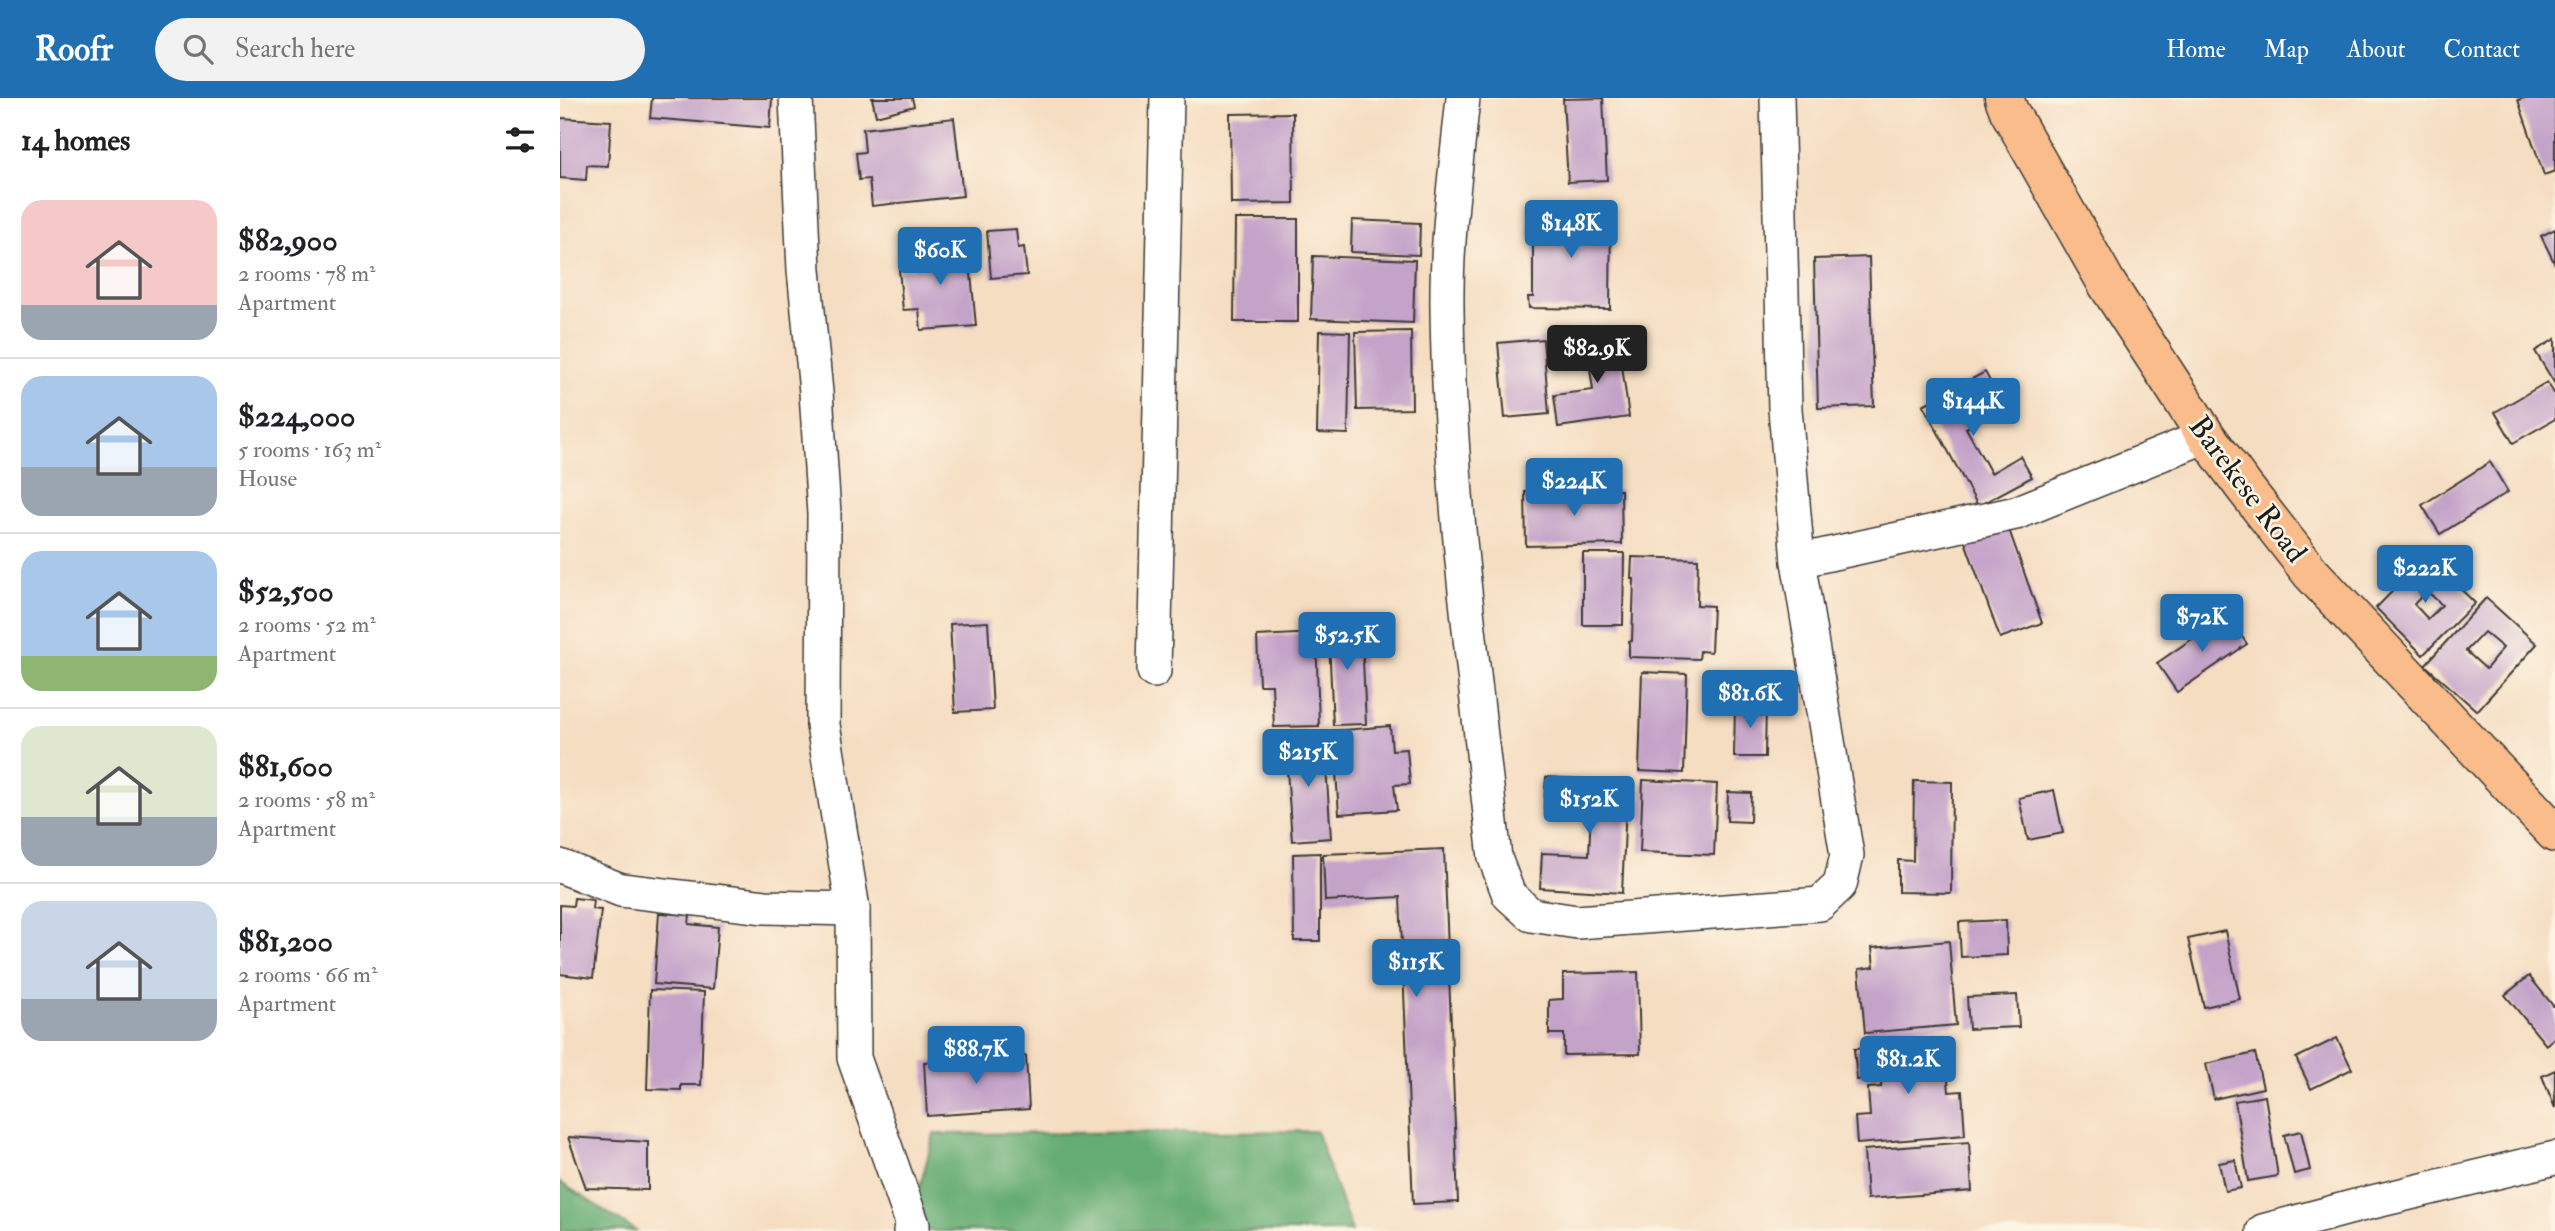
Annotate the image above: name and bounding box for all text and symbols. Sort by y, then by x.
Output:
search box [155,18,645,81]
text: Roofr [35,29,113,70]
icon: search [179,30,217,68]
text: Search here [235,33,355,65]
text: Home [2166,34,2226,65]
text: Map [2264,34,2309,65]
text: About [2347,34,2406,65]
text: Contact [2444,34,2520,65]
icon: filters [501,121,539,159]
text: 14 homes [21,122,130,159]
pin: $148K [1522,200,1620,260]
text: $148K [1541,208,1601,237]
text: $82,900 [238,222,338,259]
icon: home [77,228,161,312]
pin: $60K [899,228,981,287]
text: $60K [914,235,966,264]
text: 2 rooms · 78 m² [238,259,376,288]
text: Apartment [238,288,336,317]
pin: $82.9K [1540,326,1654,385]
text: $82.9K [1563,333,1631,362]
pin: $144K [1924,378,2022,438]
text: $144K [1942,386,2004,415]
text: $224,000 [238,398,355,435]
icon: home [77,404,161,488]
street label: Barekese Road [2180,409,2315,570]
text: 5 rooms · 163 m² [238,435,381,464]
pin: $224K [1525,458,1623,518]
text: House [238,464,297,493]
text: $224K [1542,466,1606,495]
pin: $222K [2376,546,2474,605]
text: $222K [2393,553,2457,582]
text: $52,500 [238,573,334,610]
icon: home [77,579,161,663]
pin: $72K [2161,594,2243,654]
text: $72K [2176,602,2228,631]
text: 2 rooms · 52 m² [238,610,376,639]
pin: $52.5K [1290,612,1404,672]
text: $52.5K [1315,620,1379,649]
text: Apartment [238,639,336,668]
pin: $81.6K [1693,670,1807,730]
text: $81.6K [1718,678,1782,707]
pin: $215K [1259,730,1357,789]
text: $215K [1278,737,1338,766]
text: $81,600 [238,748,333,785]
icon: home [77,754,161,838]
pin: $152K [1540,776,1638,836]
text: $152K [1560,784,1618,813]
text: 2 rooms · 58 m² [238,785,375,814]
text: Apartment [238,814,336,843]
text: $81,200 [238,923,333,960]
icon: home [77,929,161,1013]
pin: $115K [1367,940,1465,999]
text: $115K [1388,947,1444,976]
text: 2 rooms · 66 m² [238,960,377,989]
text: Apartment [238,989,336,1018]
pin: $88.7K [919,1026,1033,1086]
text: $88.7K [944,1034,1008,1063]
pin: $81.2K [1851,1037,1965,1096]
text: $81.2K [1876,1044,1940,1073]

